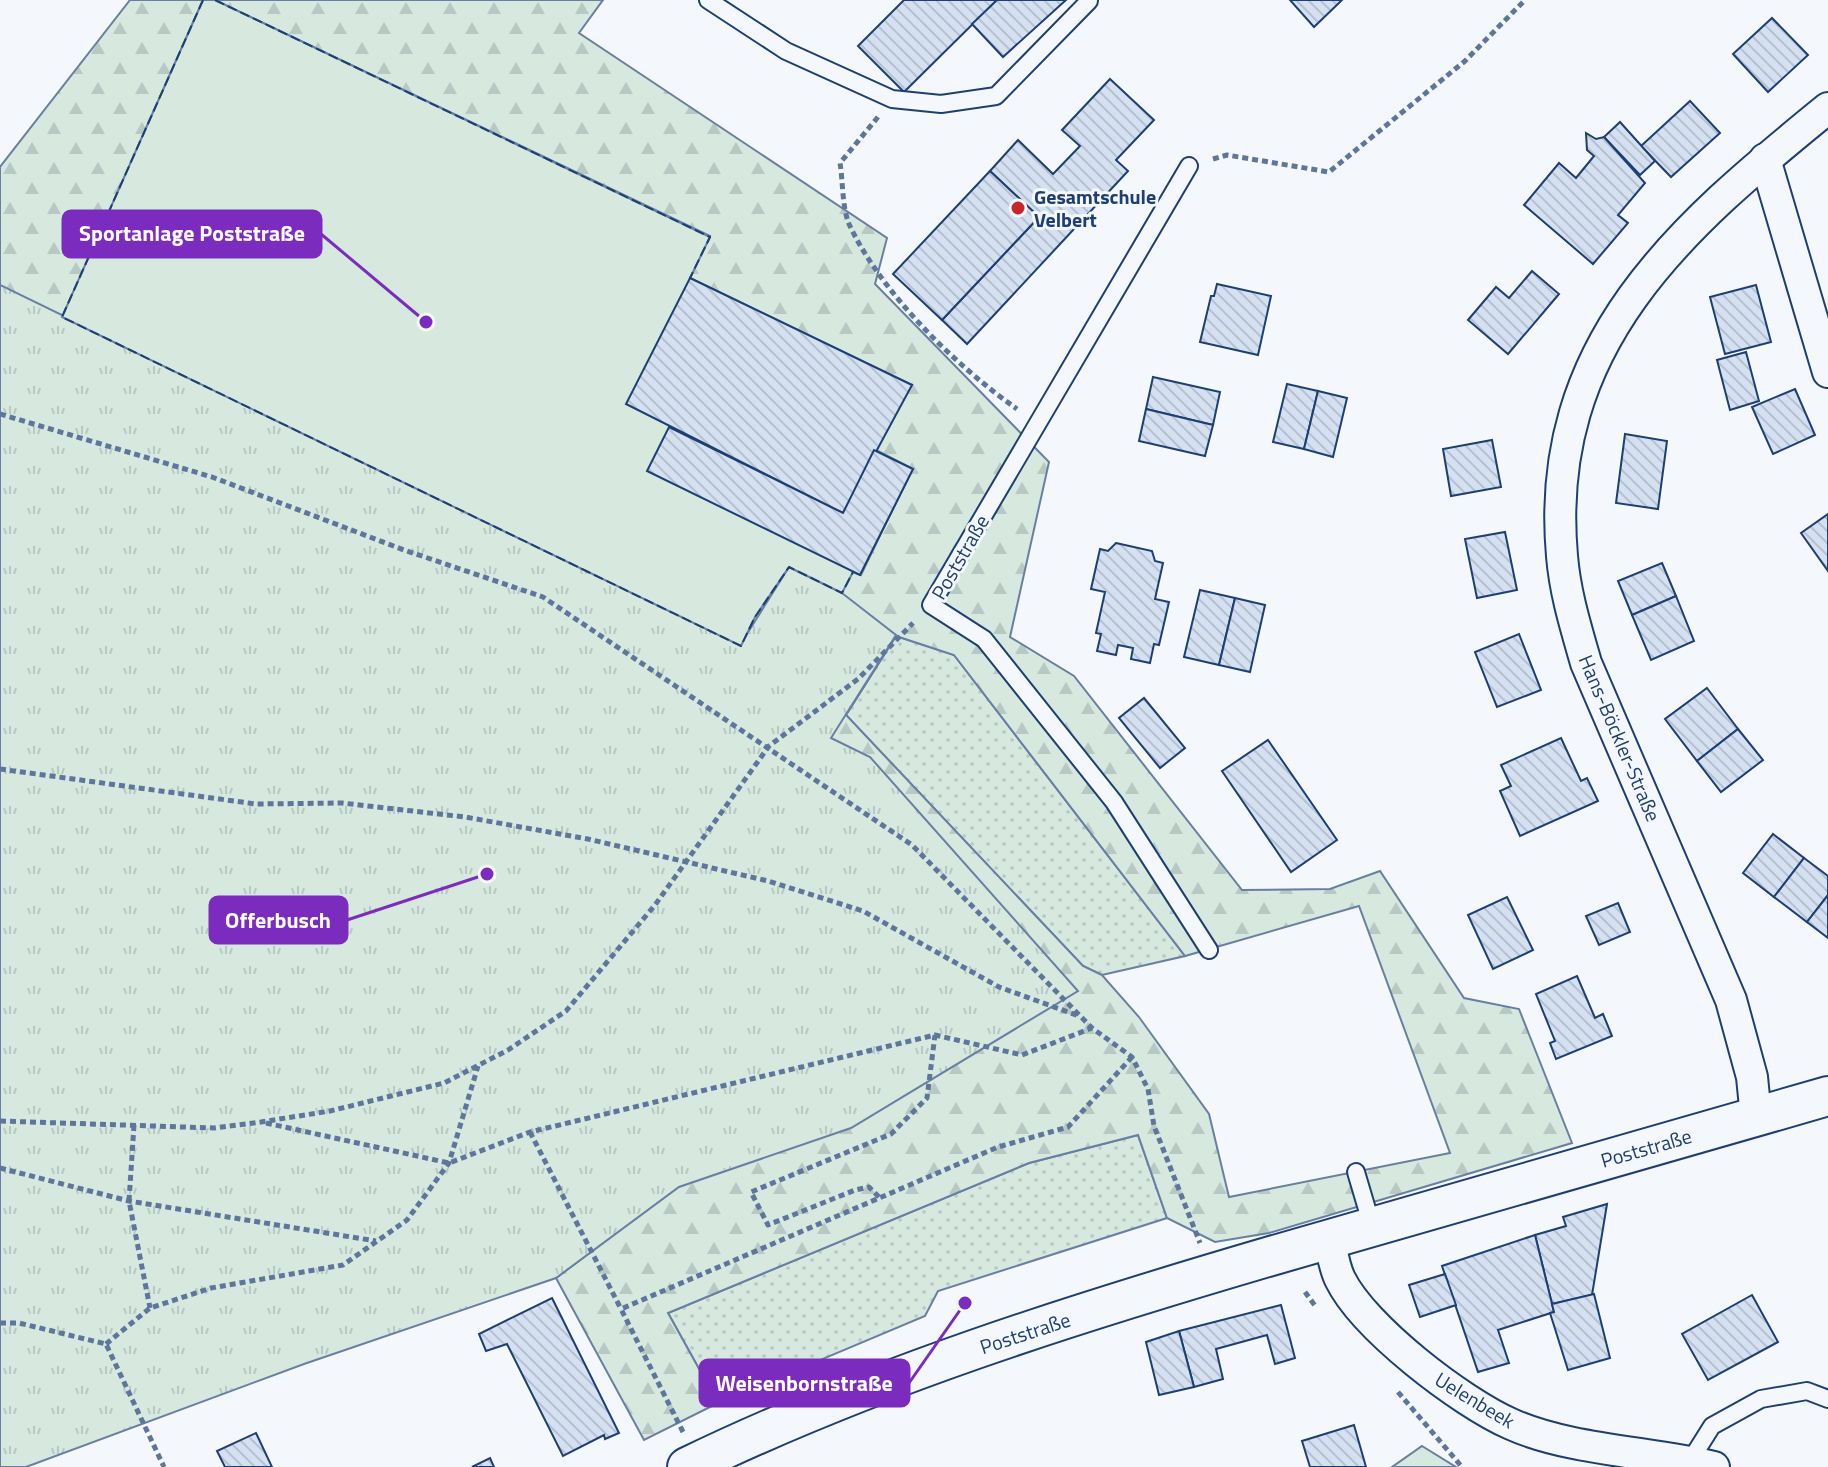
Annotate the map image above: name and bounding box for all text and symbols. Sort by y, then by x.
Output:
place label: Gesamtschule Velbert [1034,181,1156,235]
marker: Gesamtschule Velbert [1009,199,1027,217]
callout: Sportanlage Poststraße [63,211,321,257]
text: Sportanlage Poststraße [79,216,305,250]
street label: Poststraße [923,509,997,605]
street label: Hans-Böckler-Straße [1571,650,1669,826]
callout: Offerbusch [210,897,347,943]
text: Offerbusch [225,903,331,937]
street label: Poststraße [1597,1120,1695,1176]
street label: Poststraße [976,1304,1074,1362]
callout: Weisenbornstraße [700,1360,909,1406]
street label: Uelenbeek [1429,1364,1521,1436]
text: Weisenbornstraße [715,1366,893,1400]

